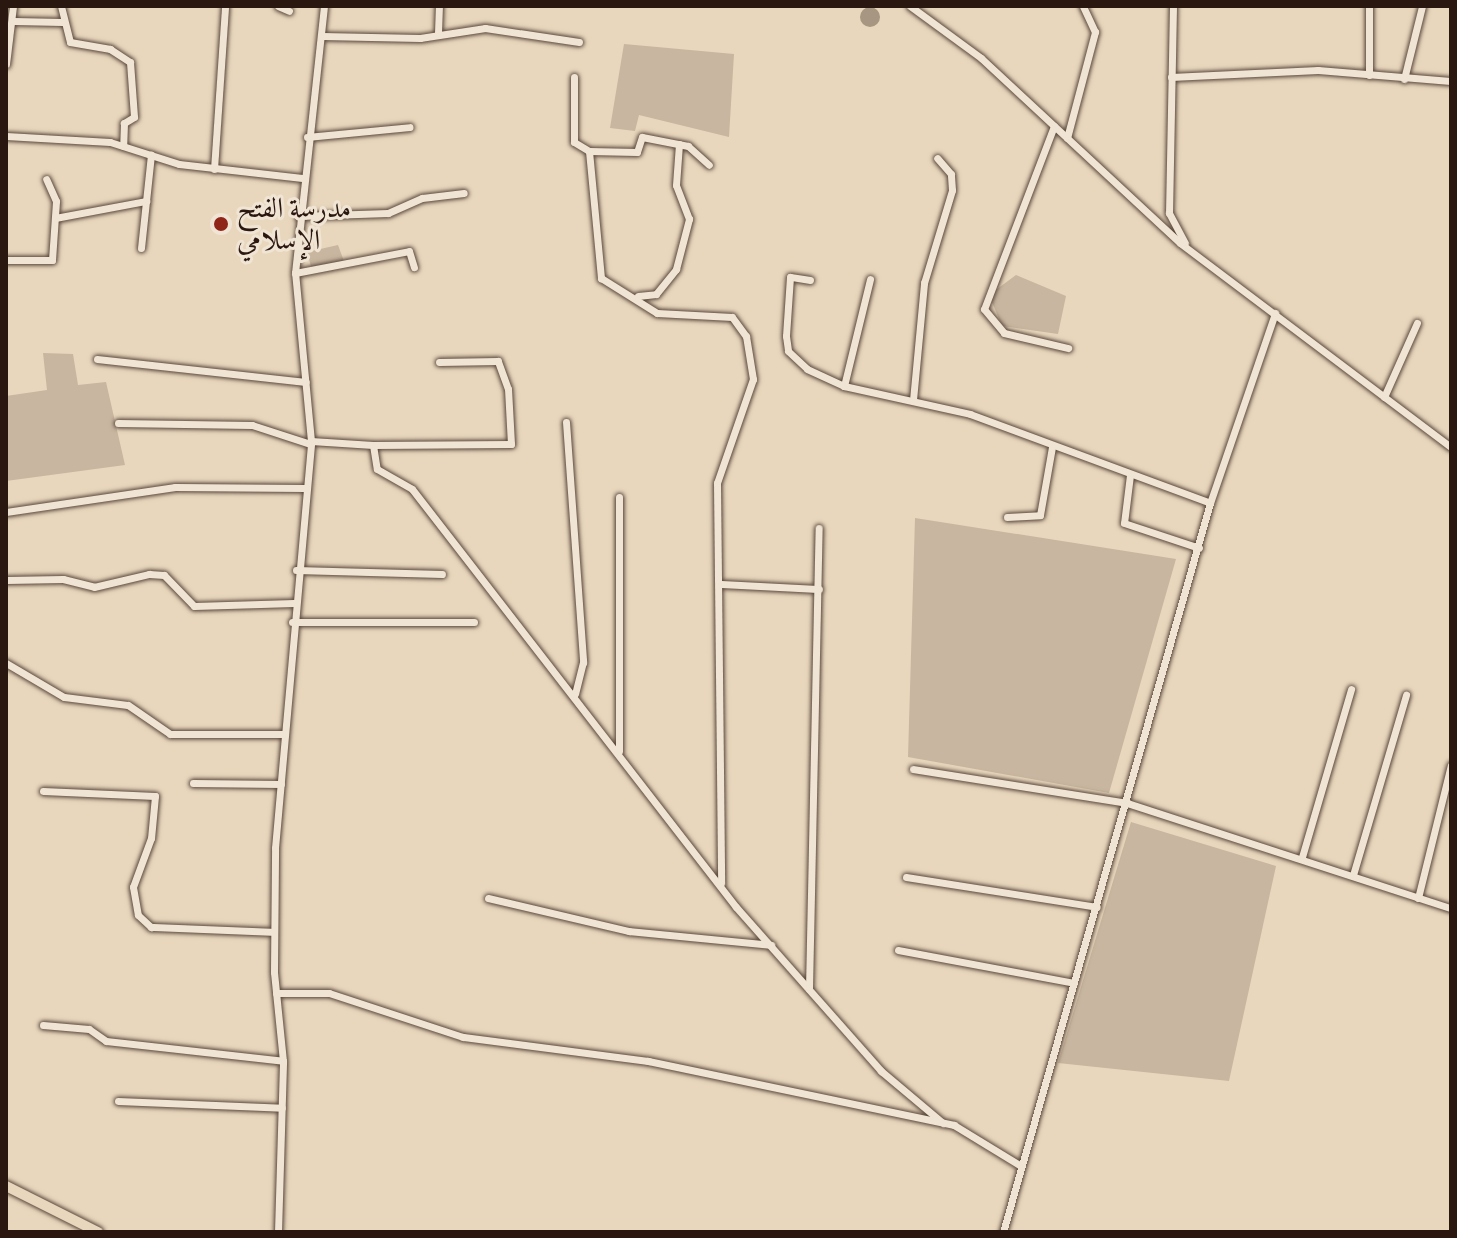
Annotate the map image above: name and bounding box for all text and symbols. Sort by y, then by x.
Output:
place label: مدرسة الفتح الإسلامي [237,191,351,257]
marker: مدرسة الفتح الإسلامي [212,215,230,233]

